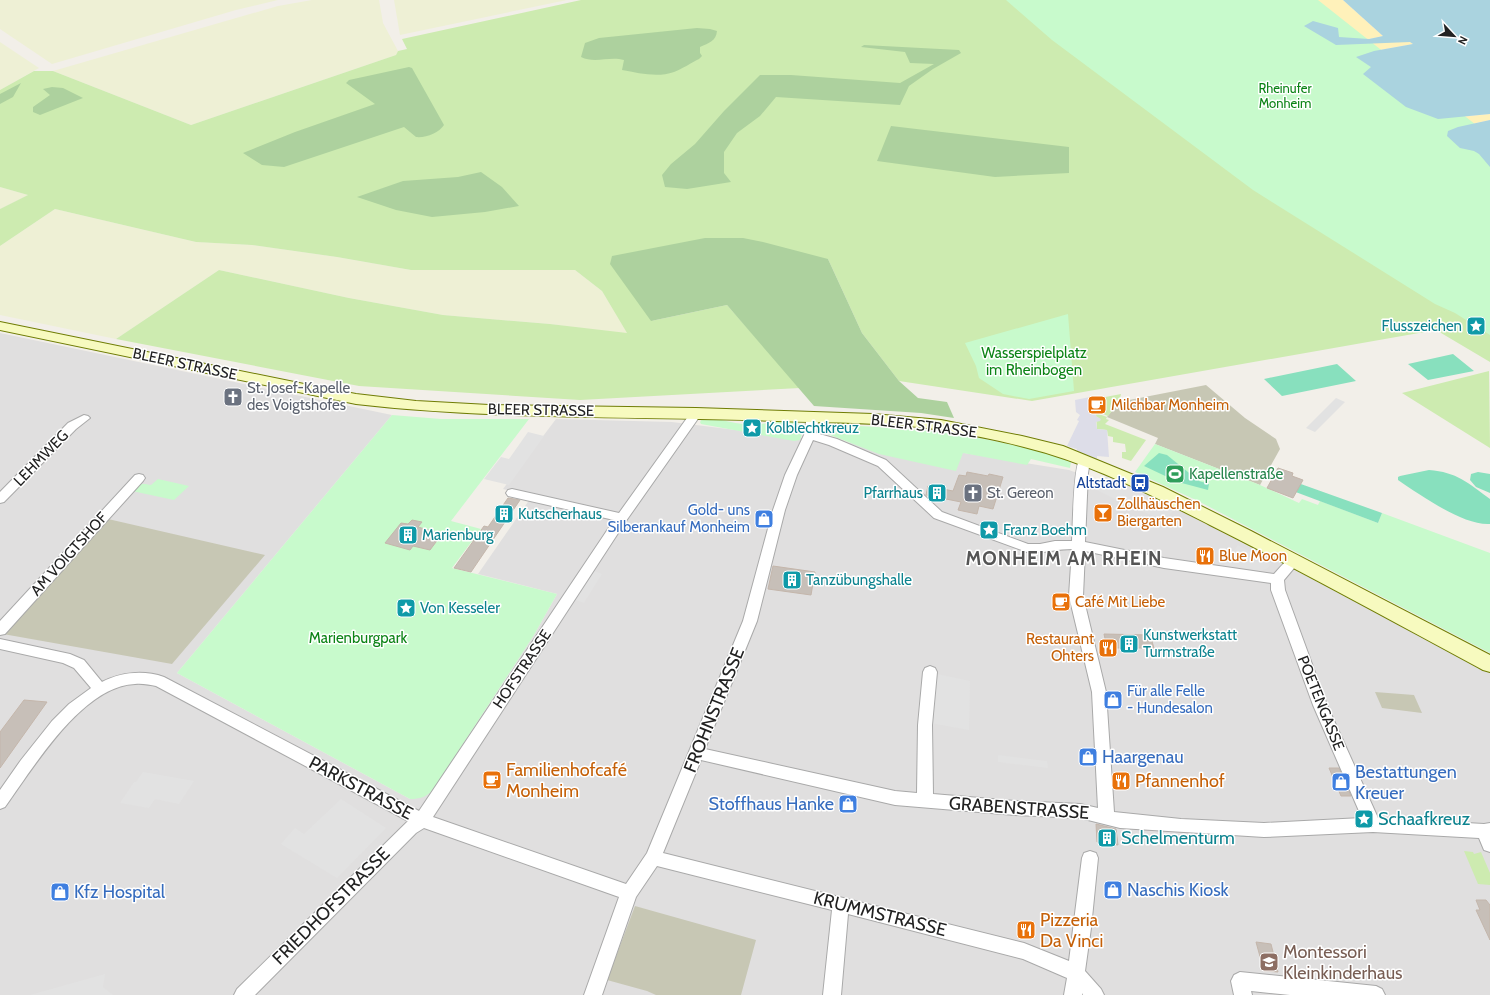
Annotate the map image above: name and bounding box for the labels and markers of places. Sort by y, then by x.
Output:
place icon: Flusszeichen [1465,315,1487,337]
place label: Flusszeichen [1382,317,1462,335]
place label: St. Josef-Kapelle des Voigtshofes [247,379,351,414]
church icon: St. Josef-Kapelle des Voigtshofes [222,386,244,408]
cafe icon: Milchbar Monheim [1086,394,1108,416]
place label: Milchbar Monheim [1111,396,1229,414]
place icon: Kolblechtkreuz [741,417,763,439]
place label: Kolblechtkreuz [766,419,859,437]
sports icon: Kapellenstraße [1164,463,1186,485]
place label: Kapellenstraße [1189,465,1283,483]
bus stop icon: Altstadt [1129,472,1151,494]
place label: Altstadt [1077,474,1126,492]
building icon: Pfarrhaus [926,482,948,504]
church icon: St. Gereon [962,482,984,504]
place label: Pfarrhaus [863,484,923,502]
place label: St. Gereon [987,484,1054,502]
place label: Zollhäuschen Biergarten [1117,495,1201,530]
place label: Gold- uns Silberankauf Monheim [608,501,750,536]
bar icon: Zollhäuschen Biergarten [1092,502,1114,524]
building icon: Kutscherhaus [493,503,515,525]
place label: Kutscherhaus [518,505,602,523]
shop icon: Gold- uns Silberankauf Monheim [753,508,775,530]
place icon: Franz Boehm [978,519,1000,541]
place label: Franz Boehm [1003,521,1087,539]
building icon: Marienburg [397,524,419,546]
place label: Marienburg [422,526,494,544]
restaurant icon: Blue Moon [1194,545,1216,567]
place label: Blue Moon [1219,547,1287,565]
building icon: Tanzübungshalle [781,569,803,591]
place label: Tanzübungshalle [806,571,912,589]
cafe icon: Café Mit Liebe [1050,591,1072,613]
place label: Café Mit Liebe [1075,593,1166,611]
place icon: Von Kesseler [395,597,417,619]
place label: Von Kesseler [420,599,500,617]
place label: Kunstwerkstatt Turmstraße [1143,626,1237,661]
place label: Restaurant Ohters [1026,630,1094,665]
building icon: Kunstwerkstatt Turmstraße [1118,633,1140,655]
restaurant icon: Restaurant Ohters [1097,637,1119,659]
place label: Für alle Felle - Hundesalon [1127,682,1213,717]
shop icon: Für alle Felle - Hundesalon [1102,689,1124,711]
shop icon: Haargenau [1077,746,1099,768]
place label: Haargenau [1102,746,1184,768]
place label: Familienhofcafé Monheim [506,759,627,802]
place label: Bestattungen Kreuer [1355,761,1457,804]
cafe icon: Familienhofcafé Monheim [481,769,503,791]
restaurant icon: Pfannenhof [1110,770,1132,792]
place label: Pfannenhof [1135,770,1225,792]
shop icon: Bestattungen Kreuer [1330,771,1352,793]
place label: Stoffhaus Hanke [709,793,834,815]
shop icon: Stoffhaus Hanke [837,793,859,815]
place icon: Schaafkreuz [1353,808,1375,830]
place label: Schaafkreuz [1378,808,1471,830]
building icon: Schelmenturm [1096,827,1118,849]
place label: Schelmenturm [1121,827,1235,849]
shop icon: Naschis Kiosk [1102,879,1124,901]
place label: Naschis Kiosk [1127,879,1230,901]
shop icon: Kfz Hospital [49,881,71,903]
place label: Kfz Hospital [74,881,166,903]
place label: Pizzeria Da Vinci [1040,909,1103,952]
restaurant icon: Pizzeria Da Vinci [1015,919,1037,941]
place label: Montessori Kleinkinderhaus [1283,941,1403,984]
school or university icon: Montessori Kleinkinderhaus [1258,951,1280,973]

